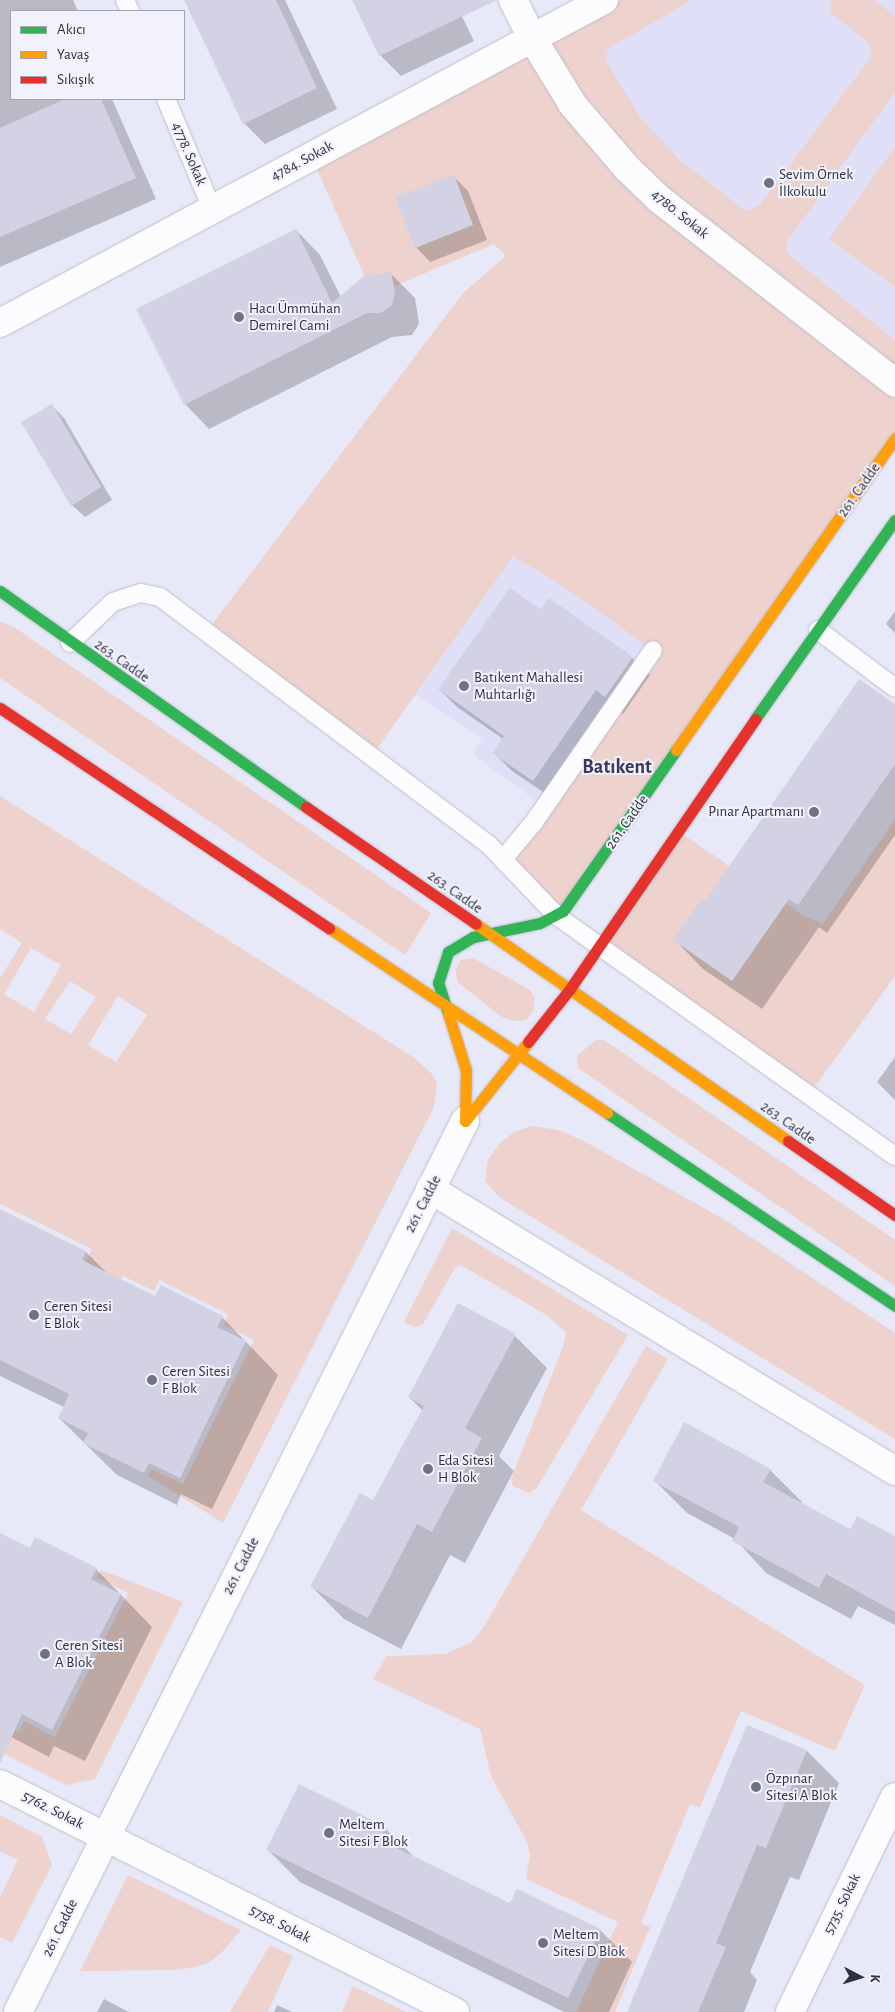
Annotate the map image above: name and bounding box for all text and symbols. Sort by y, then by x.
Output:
legend [10,10,185,100]
text: Akıcı [57,22,86,37]
text: Yavaş [57,47,89,62]
text: Sıkışık [57,72,94,87]
street label: 4778. Sokak [168,120,210,188]
street label: 4784. Sokak [268,137,336,185]
place label: Sevim Örnek İlkokulu [779,165,853,200]
marker: Sevim Örnek İlkokulu [763,177,775,189]
street label: 4780. Sokak [648,185,712,243]
place label: Hacı Ümmühan Demirel Cami [249,299,341,334]
marker: Hacı Ümmühan Demirel Cami [233,311,245,323]
street label: 261. Cadde [834,459,884,521]
street label: 263. Cadde [91,636,153,686]
place label: Batıkent Mahallesi Muhtarlığı [474,668,583,703]
marker: Batıkent Mahallesi Muhtarlığı [458,680,470,692]
district label: Batıkent [582,755,652,779]
street label: 261. Cadde [602,791,652,853]
place label: Pınar Apartmanı [708,803,804,821]
marker: Pınar Apartmanı [808,806,820,818]
street label: 263. Cadde [424,867,486,917]
street label: 263. Cadde [757,1098,819,1148]
street label: 261. Cadde [401,1172,445,1236]
place label: Ceren Sitesi E Blok [44,1297,112,1332]
marker: Ceren Sitesi E Blok [28,1309,40,1321]
place label: Ceren Sitesi F Blok [162,1362,230,1397]
marker: Ceren Sitesi F Blok [146,1374,158,1386]
place label: Eda Sitesi H Blok [438,1451,493,1486]
marker: Eda Sitesi H Blok [422,1463,434,1475]
street label: 261. Cadde [219,1534,263,1598]
place label: Ceren Sitesi A Blok [55,1636,123,1671]
marker: Ceren Sitesi A Blok [39,1648,51,1660]
place label: Özpınar Sitesi A Blok [766,1769,837,1804]
marker: Özpınar Sitesi A Blok [750,1781,762,1793]
street label: 5762. Sokak [19,1787,87,1833]
place label: Meltem Sitesi F Blok [339,1815,408,1850]
marker: Meltem Sitesi F Blok [323,1827,335,1839]
street label: 5735. Sokak [820,1871,864,1937]
street label: 261. Cadde [38,1896,82,1960]
street label: 5758. Sokak [246,1901,314,1947]
place label: Meltem Sitesi D Blok [553,1925,625,1960]
marker: Meltem Sitesi D Blok [537,1937,549,1949]
north arrow [835,1952,885,2002]
text: K [868,1974,882,1983]

